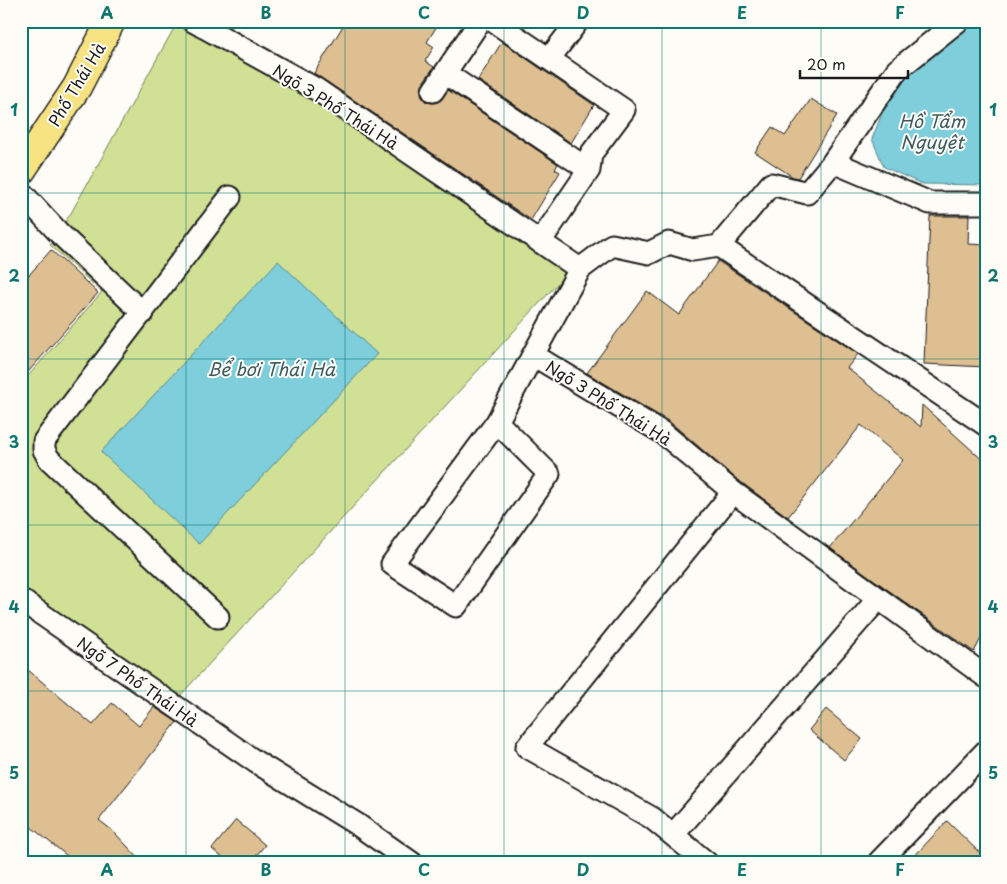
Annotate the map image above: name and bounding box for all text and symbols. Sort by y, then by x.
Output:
text: A [101,0,114,24]
text: B [261,0,272,24]
text: C [418,0,430,24]
text: D [577,0,589,24]
text: E [737,0,747,24]
text: F [895,0,905,24]
street label: Phố Thái Hà [41,37,111,130]
scale bar [800,48,907,80]
text: 20 m [807,52,846,75]
street label: Ngõ 3 Phố Thái Hà [269,58,404,155]
text: 1 [10,97,18,121]
text: 1 [989,97,997,121]
water label: Hồ Tẩm Nguyệt [899,107,966,155]
text: 2 [8,263,20,287]
text: 2 [987,263,999,287]
street label: Ngõ 3 Phố Thái Hà [542,354,677,451]
water label: Bể bơi Thái Hà [207,355,336,382]
text: 3 [9,429,19,453]
text: 3 [988,429,998,453]
text: 4 [9,594,20,618]
text: 4 [988,594,999,618]
street label: Ngõ 7 Phố Thái Hà [73,630,204,732]
text: 5 [9,760,19,784]
text: 5 [988,760,998,784]
text: A [101,857,114,881]
text: B [261,857,272,881]
text: C [418,857,430,881]
text: D [577,857,589,881]
text: E [737,857,747,881]
text: F [895,857,905,881]

